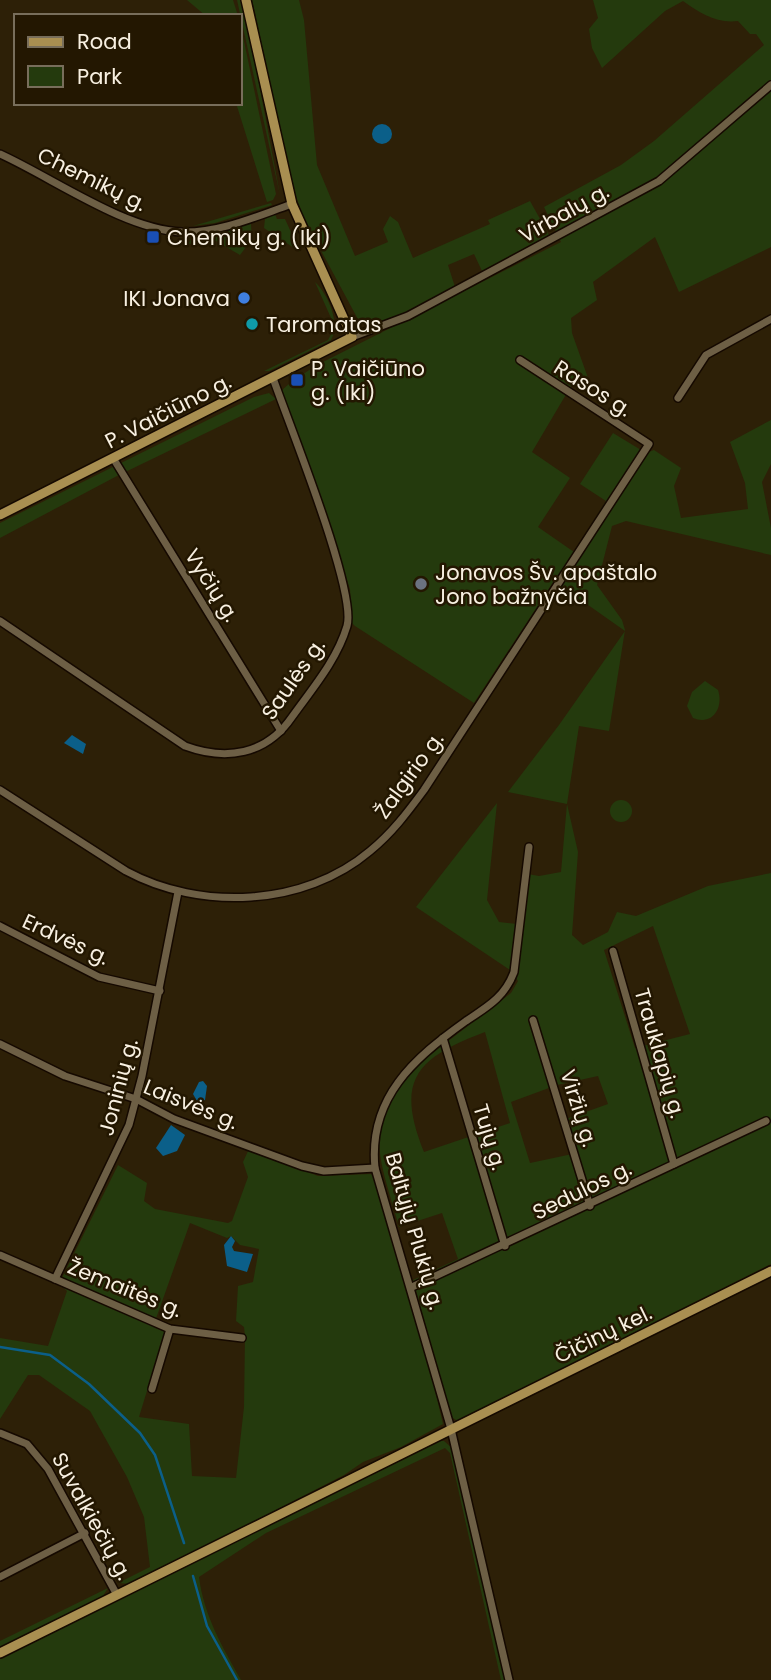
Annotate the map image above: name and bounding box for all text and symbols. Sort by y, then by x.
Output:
legend [14,14,242,105]
text: Road [77,27,132,56]
text: Park [77,62,122,91]
street label: Chemikų g. [33,140,151,218]
street label: Virbalų g. [514,176,614,250]
place label: Chemikų g. (Iki) [167,223,331,252]
marker: Chemikų g. (Iki) [145,229,161,245]
place label: IKI Jonava [123,284,230,313]
marker: IKI Jonava [236,290,252,306]
place label: Taromatas [266,310,381,339]
marker: Taromatas [244,316,260,332]
street label: Rasos g. [549,353,637,423]
place label: P. Vaičiūno g. (Iki) [311,354,425,407]
street label: P. Vaičiūno g. [100,367,236,455]
marker: P. Vaičiūno g. (Iki) [289,372,305,388]
street label: Vyčių g. [178,543,246,627]
place label: Jonavos Šv. apaštalo Jono bažnyčia [435,558,657,611]
marker: Jonavos Šv. apaštalo Jono bažnyčia [413,576,429,592]
street label: Saulės g. [254,632,332,726]
street label: Žalgirio g. [368,726,450,824]
street label: Erdvės g. [18,906,114,972]
street label: Trauklapių g. [628,985,692,1121]
street label: Joninių g. [91,1035,145,1139]
street label: Viržių g. [554,1066,604,1150]
street label: Laisvės g. [139,1072,243,1136]
street label: Tujų g. [466,1100,514,1174]
street label: Baltųjų Plukių g. [379,1149,451,1313]
street label: Sedulos g. [528,1154,636,1226]
street label: Žemaitės g. [63,1252,187,1324]
street label: Čičinų kel. [549,1298,657,1370]
street label: Suvalkiečių g. [45,1447,139,1585]

